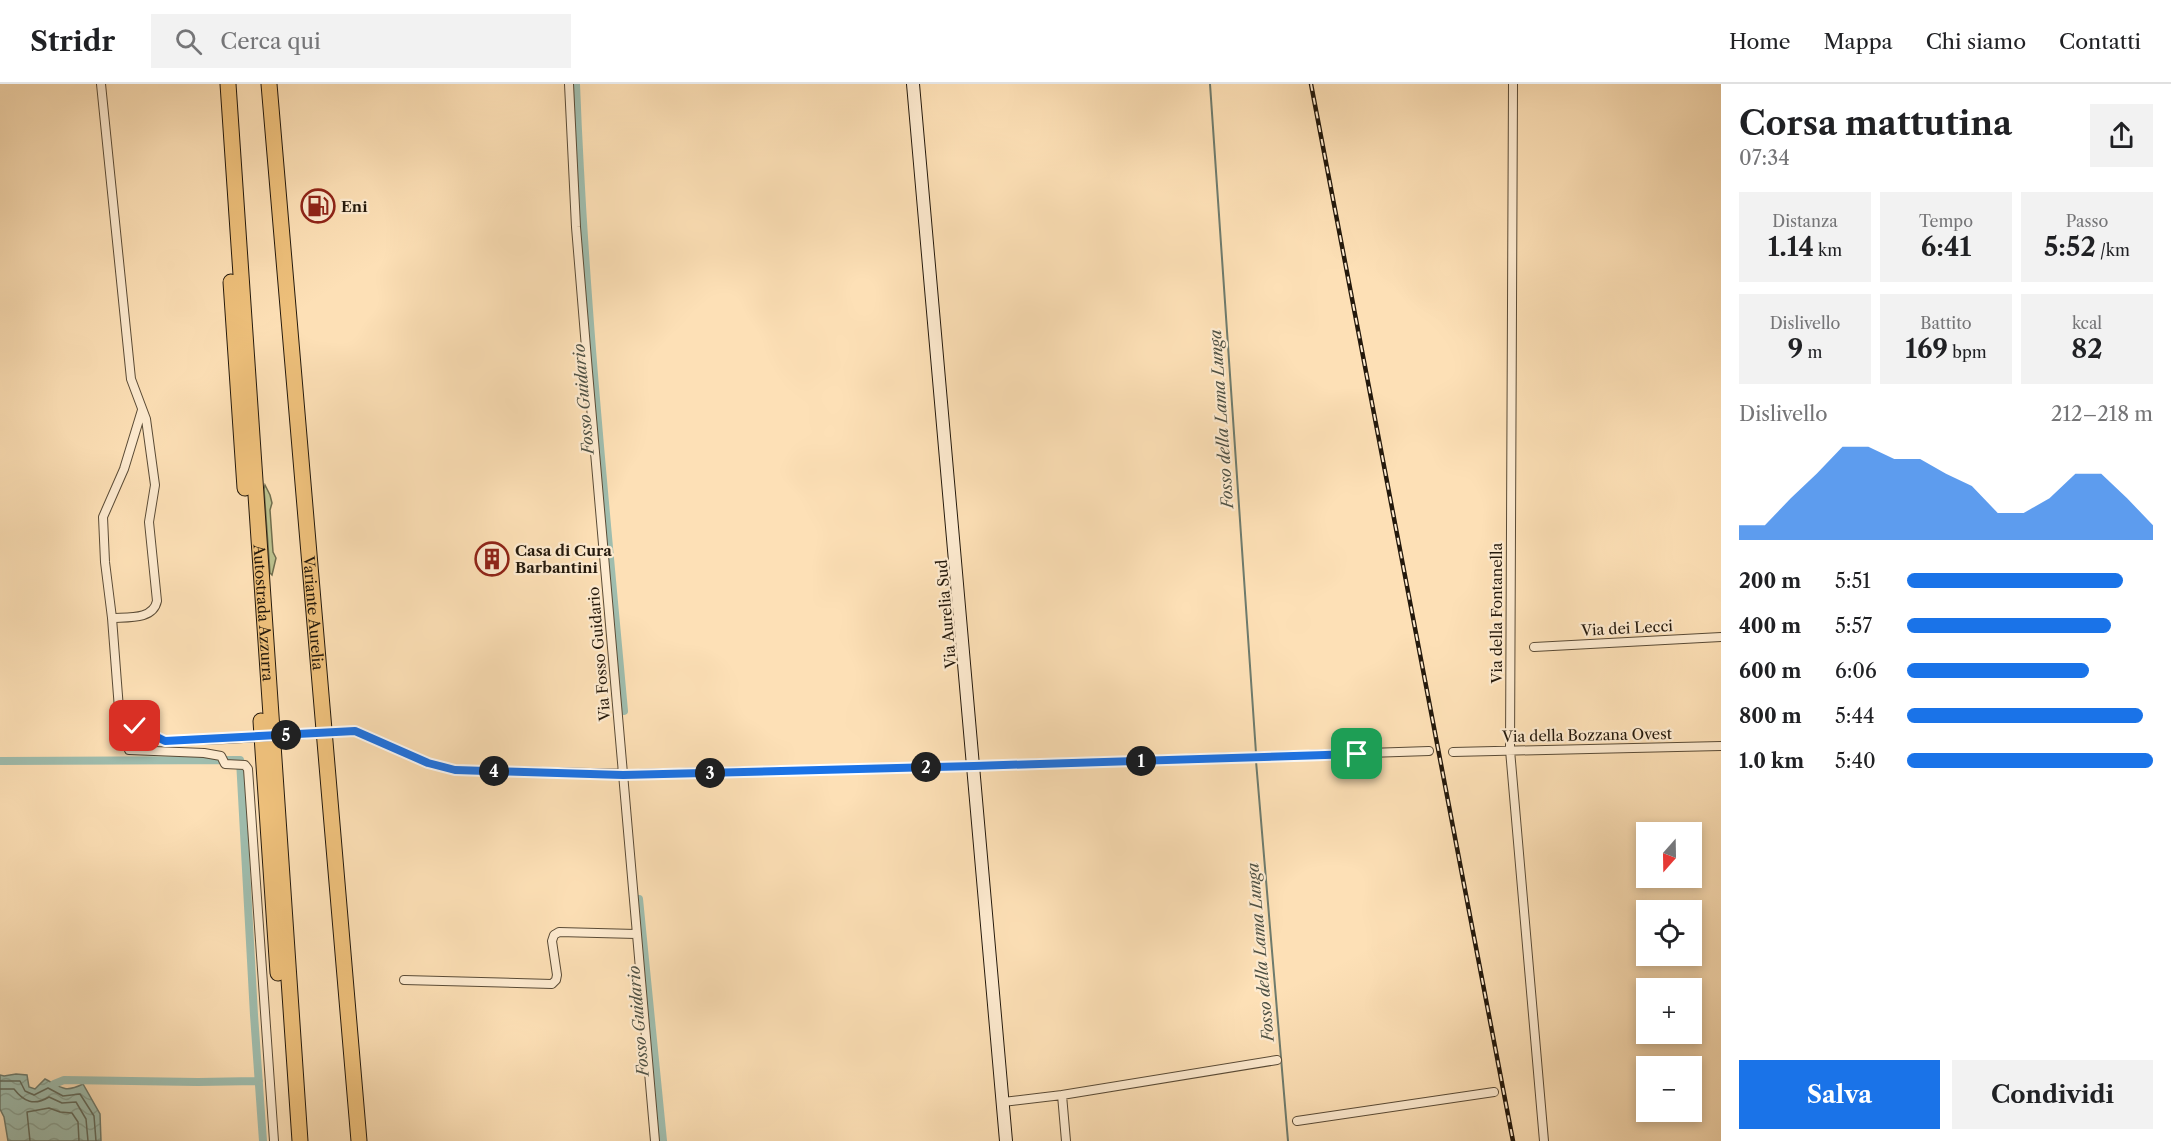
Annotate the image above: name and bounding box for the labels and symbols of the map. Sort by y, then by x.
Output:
fuel station icon: Eni [300,188,336,224]
place label: Eni [341,197,368,216]
water label: Fosso della Lama Lunga [1205,328,1237,511]
water label: Fosso Guidario [568,343,598,457]
building icon: Casa di Cura Barbantini [474,541,510,577]
place label: Casa di Cura Barbantini [515,541,612,577]
street label: Autostrada Azzurra [250,543,278,682]
street label: Via della Fontanella [1487,543,1506,684]
street label: Variante Aurelia [300,554,328,671]
street label: Via Aurelia Sud [932,559,960,670]
street label: Via Fosso Guidario [584,586,614,723]
street label: Via dei Lecci [1580,616,1674,640]
pin [109,700,160,751]
pin: 5 [271,720,301,750]
street label: Via della Bozzana Ovest [1501,724,1673,746]
pin [1331,728,1382,779]
pin: 1 [1126,746,1156,776]
pin: 2 [911,752,941,782]
pin: 4 [479,756,509,786]
pin: 3 [695,758,725,788]
north arrow [1636,822,1702,888]
water label: Fosso della Lama Lunga [1242,861,1278,1044]
water label: Fosso Guidario [623,965,653,1079]

